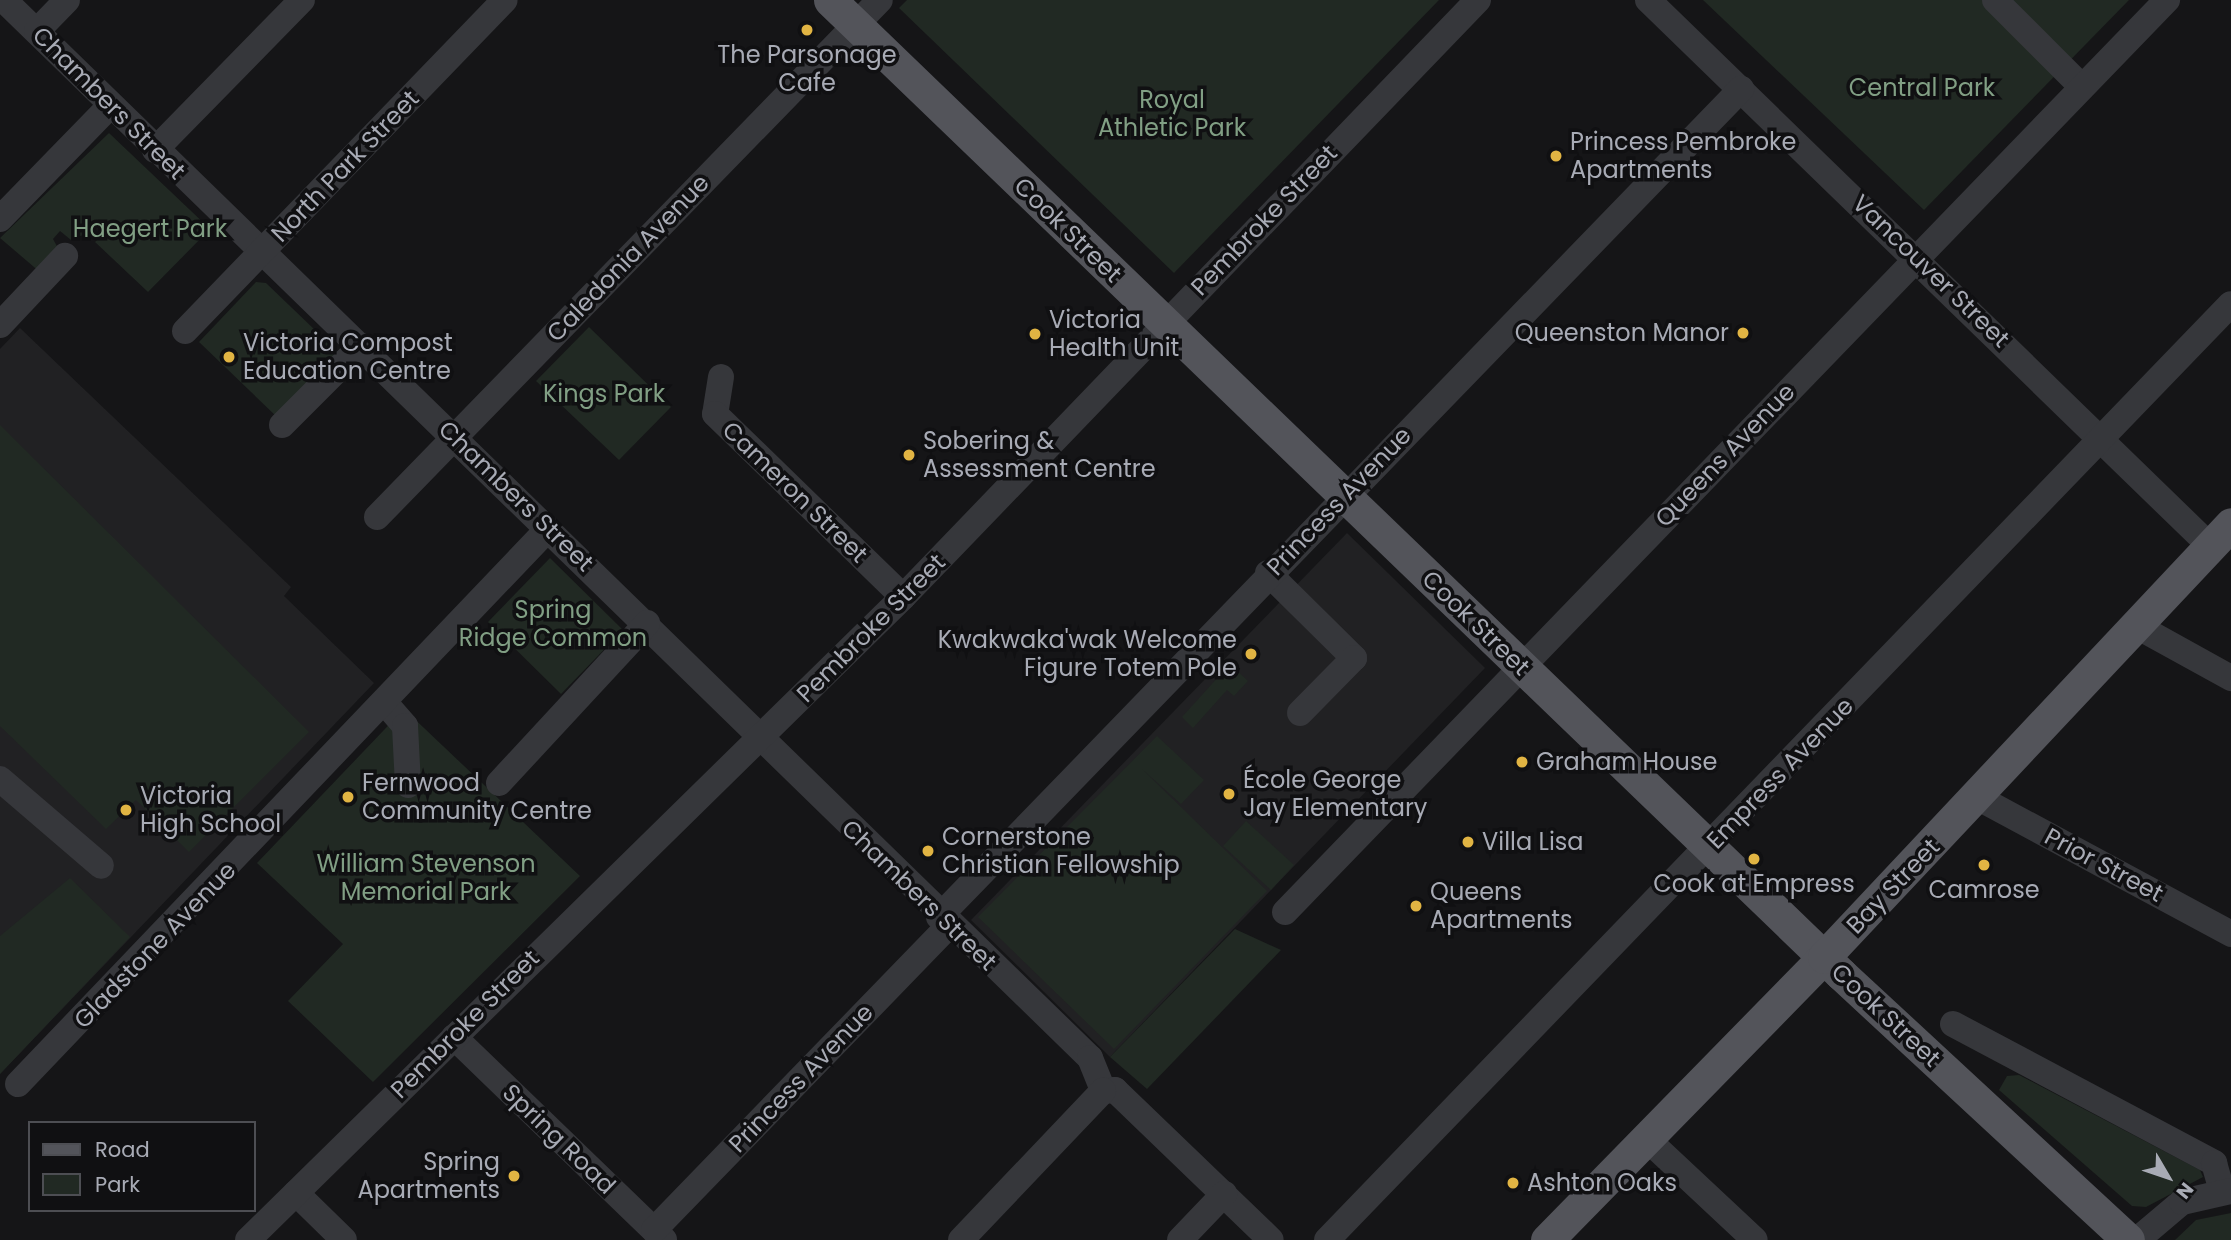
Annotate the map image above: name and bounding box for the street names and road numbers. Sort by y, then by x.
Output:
street label: Chambers Street [27,21,191,185]
street label: North Park Street [265,84,425,248]
street label: Pembroke Street [1185,139,1343,301]
street label: Caledonia Avenue [541,168,715,348]
street label: Cook Street [1008,172,1128,288]
street label: Vancouver Street [1847,189,2015,353]
street label: Queens Avenue [1649,377,1801,533]
street label: Chambers Street [433,415,599,577]
street label: Cameron Street [716,415,874,569]
street label: Princess Avenue [1261,421,1417,581]
street label: Pembroke Street [791,548,951,708]
street label: Cook Street [1416,565,1536,681]
street label: Empress Avenue [1701,692,1859,854]
street label: Chambers Street [836,814,1002,976]
street label: Prior Street [2040,822,2168,908]
street label: Bay Street [1841,832,1945,940]
street label: Gladstone Avenue [68,856,242,1034]
street label: Pembroke Street [385,944,545,1104]
street label: Cook Street [1826,957,1946,1073]
street label: Princess Avenue [723,998,879,1158]
street label: Spring Road [497,1078,621,1200]

